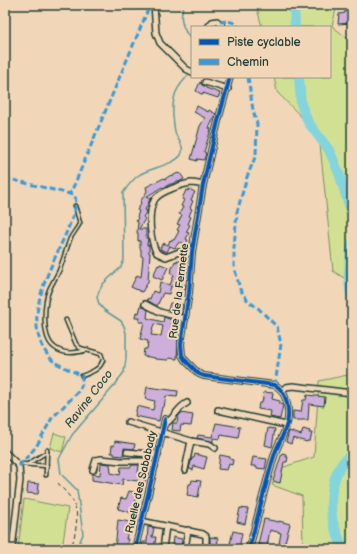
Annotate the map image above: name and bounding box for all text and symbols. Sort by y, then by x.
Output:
legend [191,26,331,78]
text: Piste cyclable [227,35,301,50]
text: Chemin [227,55,269,70]
street label: Rue de la Fermette [167,242,191,339]
water label: Ravine Coco [62,367,116,431]
street label: Ruelle des Sababady [123,429,159,535]

